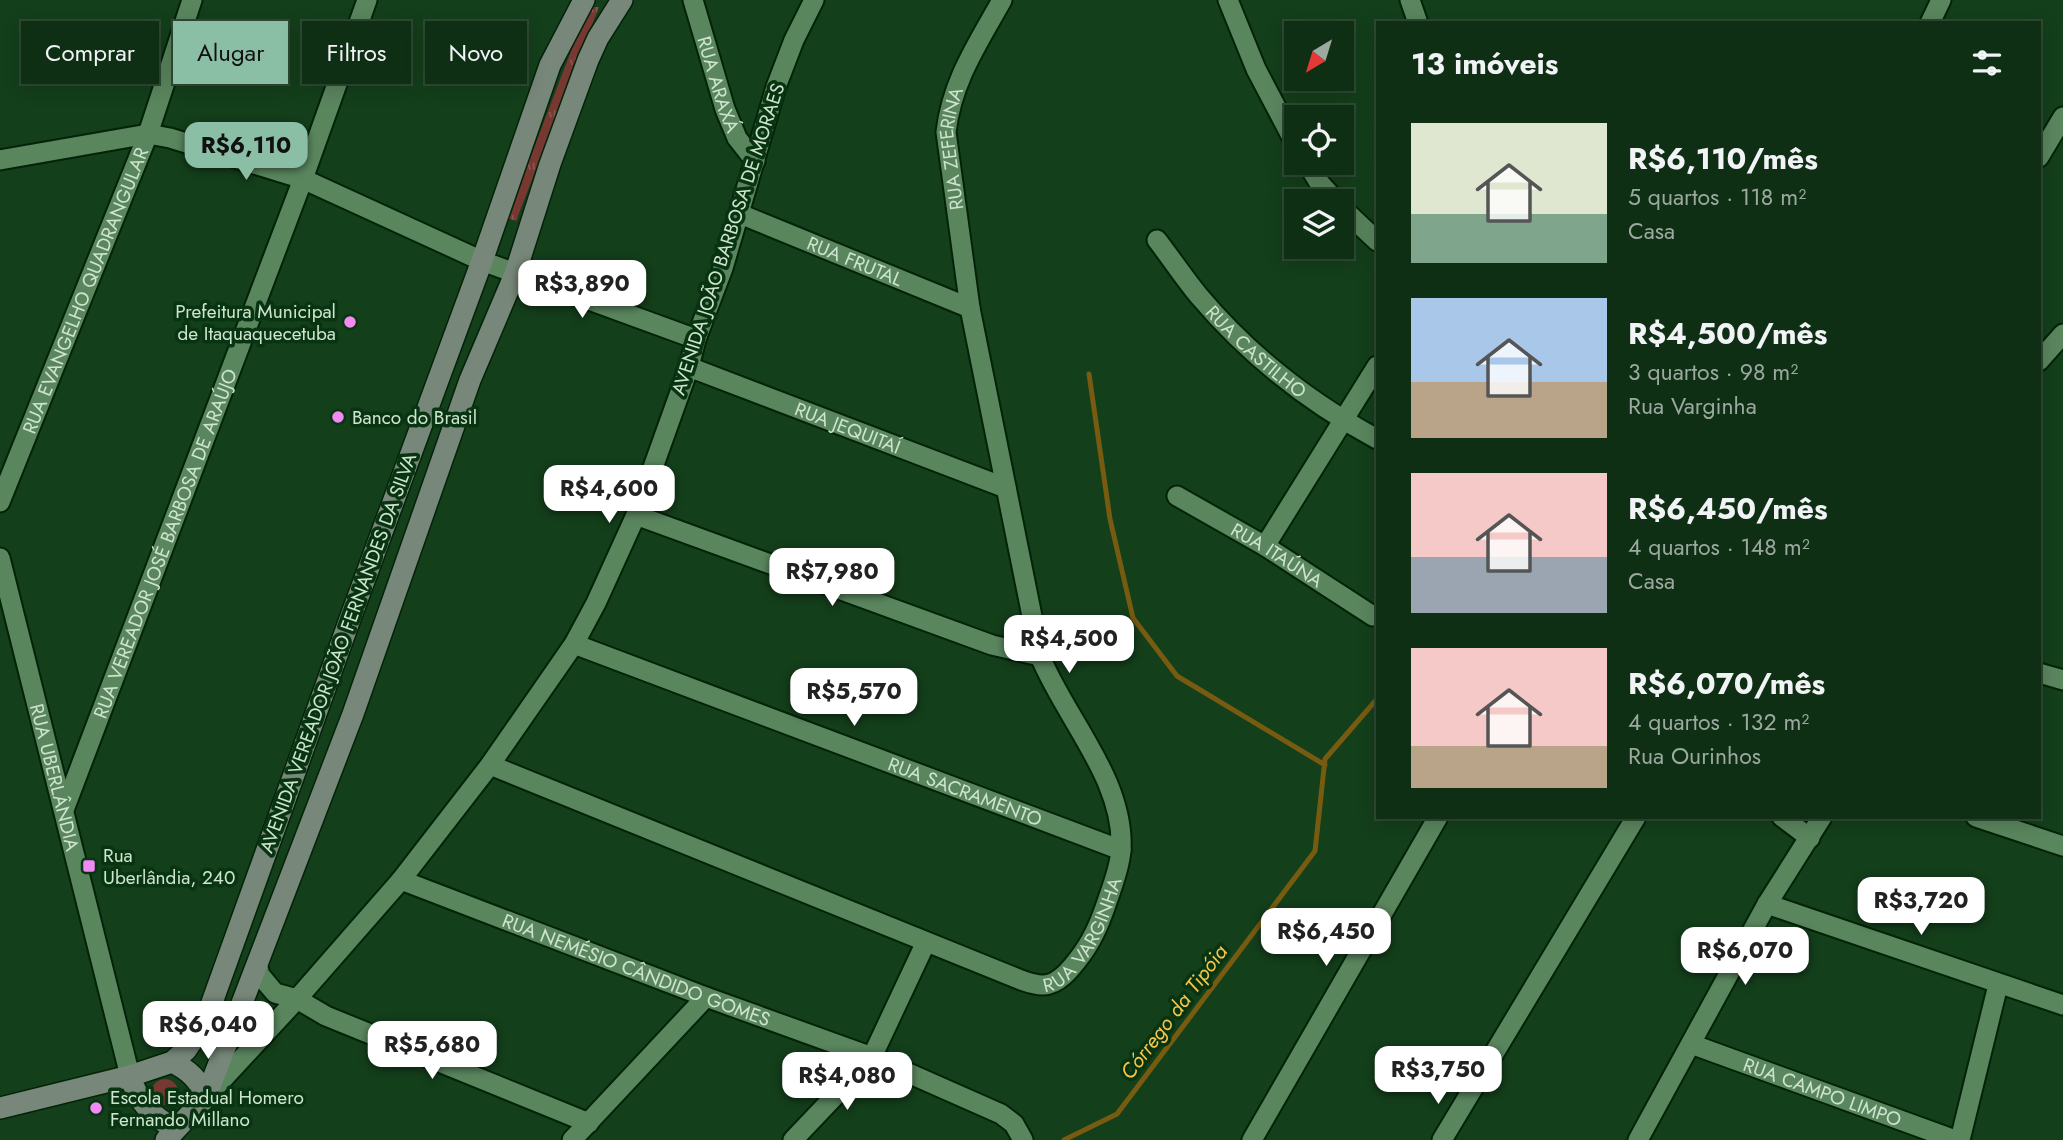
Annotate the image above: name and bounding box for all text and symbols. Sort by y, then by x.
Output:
chip: Comprar [21,21,159,84]
chip: Alugar [173,21,288,84]
chip: Filtros [302,21,411,84]
chip: Novo [425,21,527,84]
north arrow [1284,21,1354,91]
map controls [1284,21,1354,259]
street label: RUA ARAXÁ [691,33,747,137]
text: 13 imóveis [1411,42,1559,85]
icon: filters [1968,44,2006,82]
street label: AVENIDA JOÃO BARBOSA DE MORAES [665,80,791,398]
street label: RUA ZEFERINA [932,83,970,212]
button: locate [1284,105,1354,175]
pin: R$6,110 [181,122,311,182]
text: R$6,110 [201,128,291,162]
text: R$6,110/mês [1628,137,1818,180]
street label: RUA EVANGELHO QUADRANGULAR [15,143,155,438]
icon: home [1467,151,1551,235]
text: 5 quartos · 118 m² [1628,180,1806,214]
button: layers [1284,189,1354,259]
text: Casa [1628,214,1675,248]
street label: RUA FRUTAL [803,229,907,293]
pin: R$3,890 [517,260,647,320]
text: R$3,890 [534,266,630,300]
place label: Prefeitura Municipal de Itaquaquecetuba [175,298,336,347]
street label: RUA CASTILHO [1200,299,1312,404]
text: R$4,500/mês [1628,312,1827,355]
marker: Prefeitura Municipal de Itaquaquecetuba [342,314,358,330]
icon: home [1467,326,1551,410]
text: 3 quartos · 98 m² [1628,355,1798,389]
street label: RUA VEREADOR JOSÉ BARBOSA DE ARAÚJO [86,365,243,722]
text: Rua Varginha [1628,389,1757,423]
street label: RUA JEQUITAÍ [791,395,905,460]
place label: Banco do Brasil [352,404,477,431]
marker: Banco do Brasil [330,409,346,425]
street label: AVENIDA VEREADOR JOÃO FERNANDES DA SILVA [253,449,423,857]
pin: R$4,600 [544,466,674,525]
text: R$4,600 [560,471,658,505]
text: R$6,450/mês [1628,487,1828,530]
icon: home [1467,501,1551,585]
street label: RUA ITAÚNA [1226,516,1329,594]
text: 4 quartos · 148 m² [1628,530,1810,564]
pin: R$7,980 [767,548,897,608]
text: R$7,980 [785,554,879,588]
text: Casa [1628,564,1675,598]
pin: R$4,500 [1004,616,1134,675]
text: R$4,500 [1020,621,1118,655]
text: R$6,070/mês [1628,662,1825,705]
pin: R$5,570 [789,668,919,728]
text: R$5,570 [806,674,902,708]
icon: home [1467,676,1551,760]
street label: RUA UBERLÂNDIA [24,701,87,854]
text: 4 quartos · 132 m² [1628,705,1809,739]
text: Rua Ourinhos [1628,739,1761,773]
street label: RUA SACRAMENTO [884,750,1046,833]
place label: Rua Uberlândia, 240 [103,842,235,891]
marker: Rua Uberlândia, 240 [81,858,97,874]
street label: RUA VARGINHA [1040,873,1128,999]
pin: R$3,720 [1856,878,1986,937]
text: R$3,720 [1874,883,1968,917]
street label: RUA NEMÉSIO CÂNDIDO GOMES [498,907,774,1033]
pin: R$6,450 [1261,908,1391,968]
text: R$6,450 [1277,914,1375,948]
pin: R$6,070 [1680,928,1810,987]
text: R$6,070 [1697,933,1793,967]
water label: Córrego da Tipóia [1113,938,1235,1086]
pin: R$6,040 [143,1002,273,1061]
text: R$6,040 [159,1007,257,1041]
pin: R$5,680 [367,1021,497,1081]
text: R$5,680 [384,1027,480,1061]
pin: R$3,750 [1373,1046,1503,1106]
street label: RUA CAMPO LIMPO [1740,1051,1905,1133]
pin: R$4,080 [782,1052,912,1112]
text: R$3,750 [1391,1052,1485,1086]
text: R$4,080 [798,1058,896,1092]
place label: Escola Estadual Homero Fernando Millano [110,1084,304,1133]
marker: Escola Estadual Homero Fernando Millano [88,1100,104,1116]

